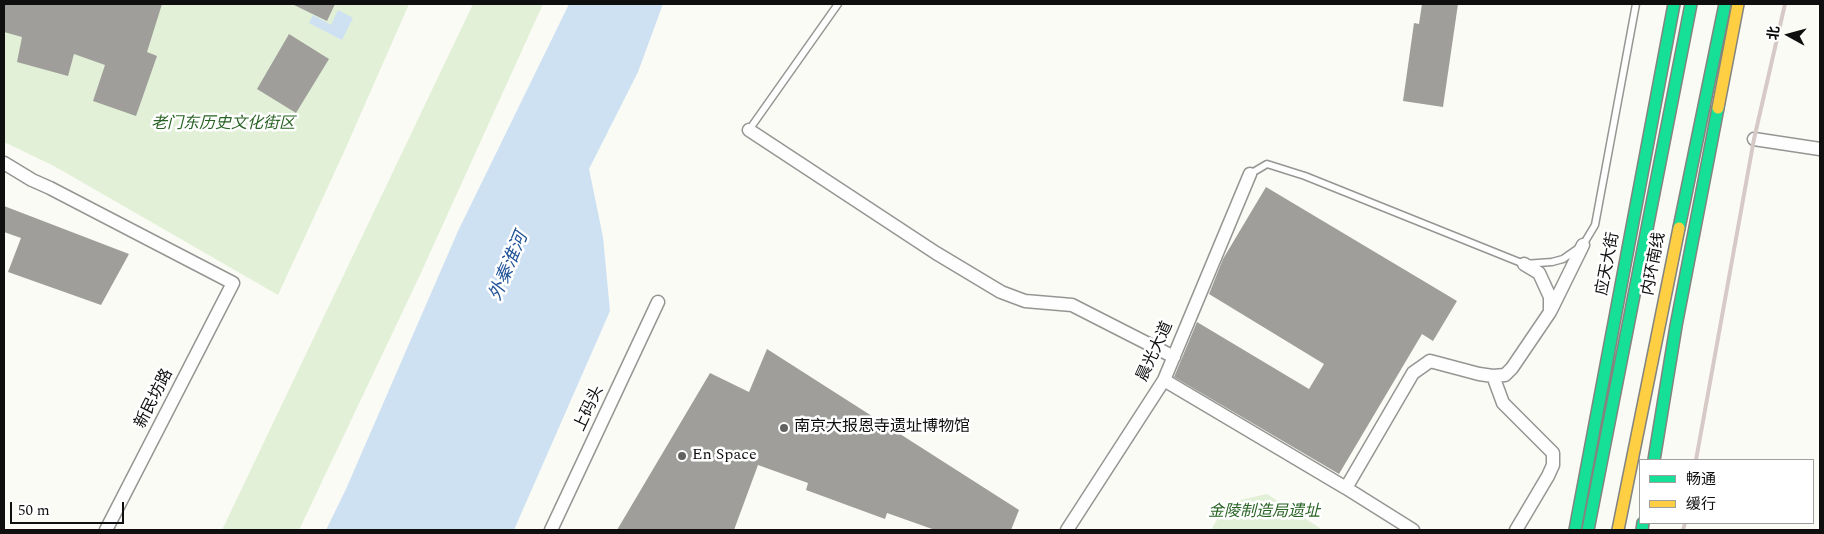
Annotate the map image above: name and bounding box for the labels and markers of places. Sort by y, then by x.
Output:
place label: 南京大报恩寺遗址博物馆 [794,418,970,438]
marker: 南京大报恩寺遗址博物馆 [778,422,790,434]
place label: En Space [692,446,757,466]
marker: En Space [676,450,688,462]

